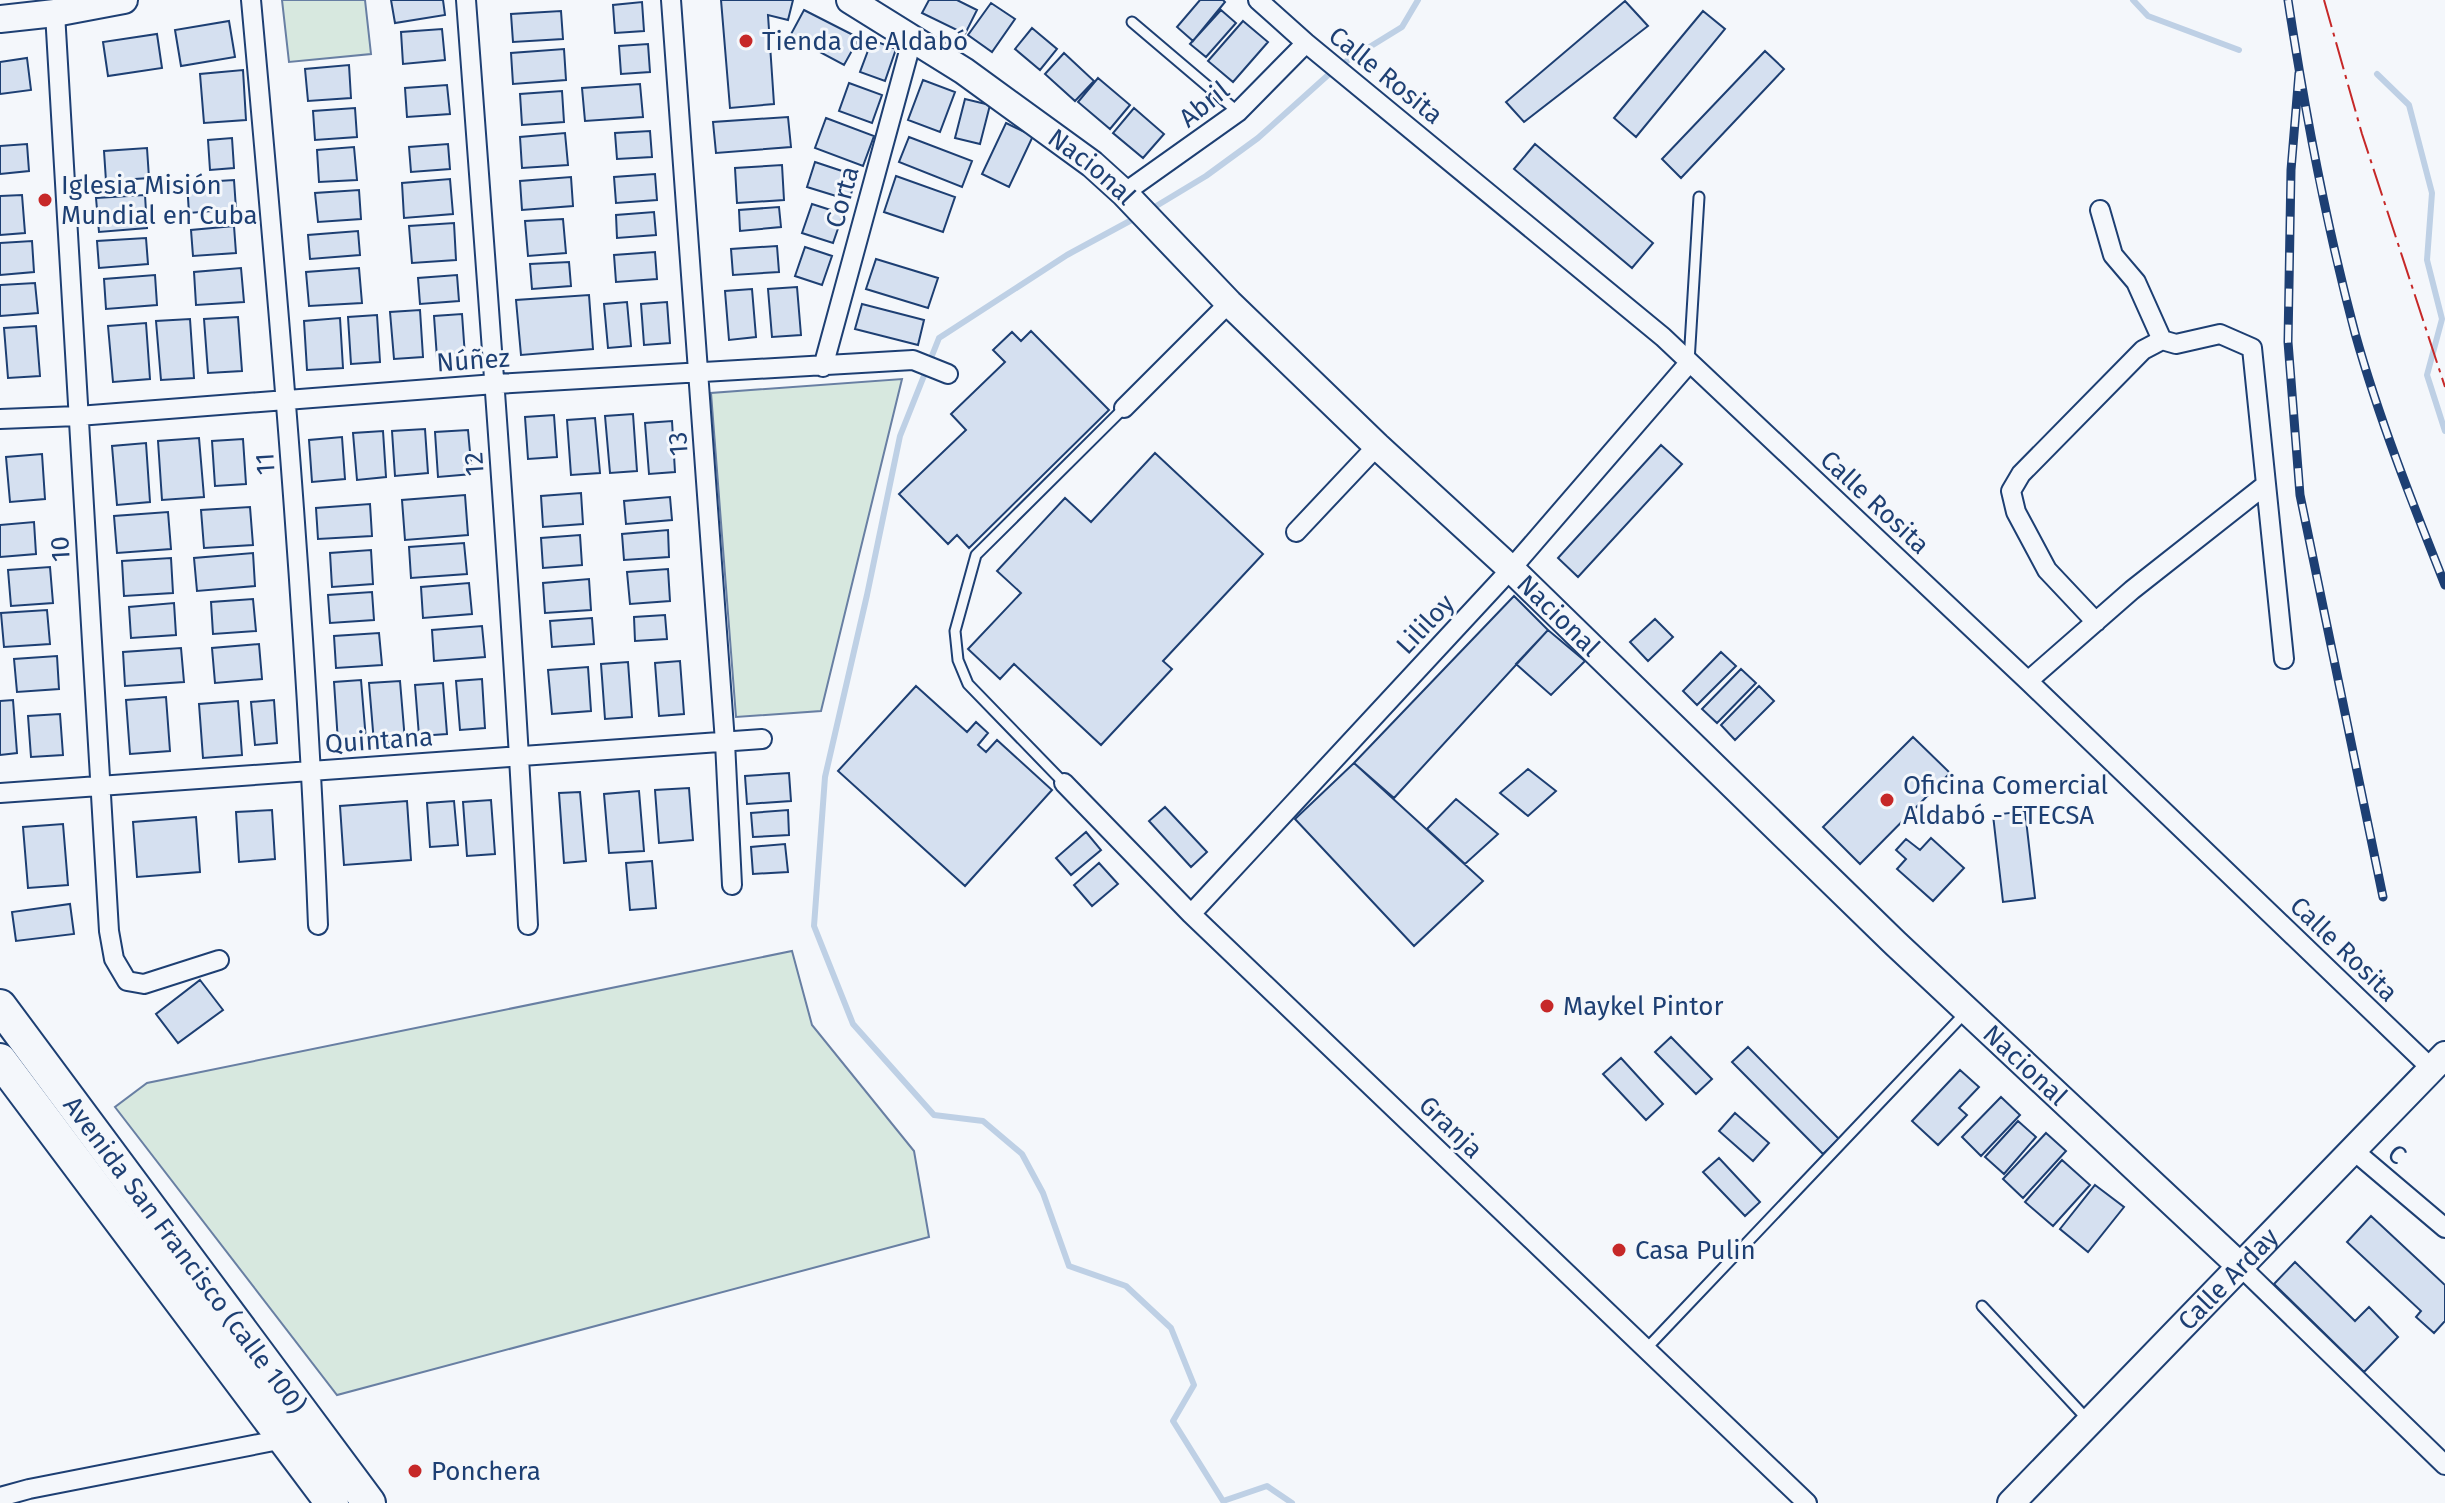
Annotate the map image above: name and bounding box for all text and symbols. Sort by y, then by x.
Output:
street label: Calle Rosita [1322,20,1449,131]
place label: Tienda de Aldabó [762,26,968,57]
marker: Tienda de Aldabó [737,32,755,50]
street label: Abril [1173,75,1236,134]
street label: Nacional [1042,122,1142,212]
street label: Corta [819,163,866,231]
place label: Iglesia Misión Mundial en Cuba [61,170,258,231]
marker: Iglesia Misión Mundial en Cuba [36,191,54,209]
street label: Núñez [435,342,511,379]
street label: 13 [662,431,695,457]
street label: Calle Rosita [1814,444,1936,561]
street label: 12 [458,451,491,477]
street label: 11 [249,452,282,476]
street label: 10 [44,535,77,563]
street label: Nacional [1510,569,1607,663]
street label: Lililoy [1390,588,1461,661]
street label: Quintana [324,721,434,760]
place label: Oficina Comercial Aldabó - ETECSA [1903,770,2109,831]
marker: Oficina Comercial Aldabó - ETECSA [1878,791,1896,809]
street label: Calle Rosita [2283,890,2404,1008]
place label: Maykel Pintor [1563,991,1723,1022]
marker: Maykel Pintor [1538,997,1556,1015]
street label: Nacional [1977,1019,2074,1112]
street label: Granja [1412,1090,1489,1165]
street label: Avenida San Francisco (calle 100) [57,1091,312,1420]
street label: C [2381,1138,2413,1171]
street label: Calle Arday [2172,1221,2285,1337]
place label: Casa Pulin [1635,1235,1756,1266]
marker: Casa Pulin [1610,1241,1628,1259]
place label: Ponchera [431,1456,541,1487]
marker: Ponchera [406,1462,424,1480]

